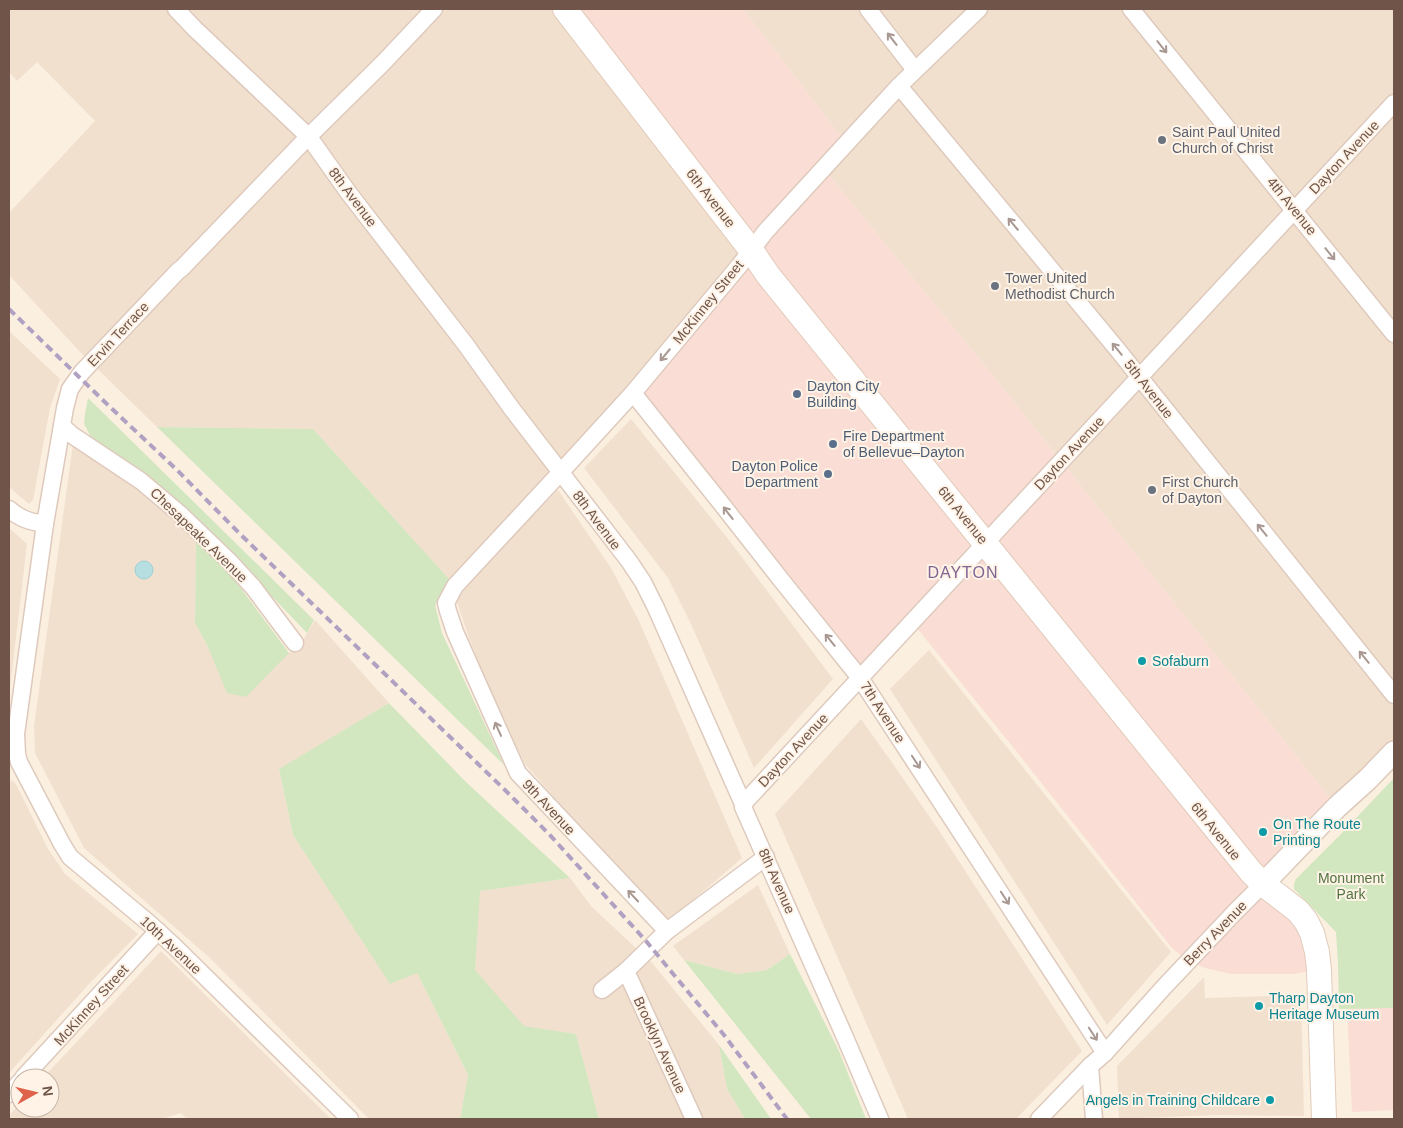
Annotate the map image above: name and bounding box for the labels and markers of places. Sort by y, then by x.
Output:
place label: Saint Paul United Church of Christ [1172,124,1280,156]
marker: Saint Paul United Church of Christ [1156,134,1168,146]
place label: Tower United Methodist Church [1005,270,1115,302]
marker: Tower United Methodist Church [989,280,1001,292]
place label: Dayton City Building [807,378,879,410]
marker: Dayton City Building [791,388,803,400]
place label: Fire Department of Bellevue–Dayton [843,428,964,460]
marker: Fire Department of Bellevue–Dayton [827,438,839,450]
place label: Dayton Police Department [732,458,818,490]
marker: Dayton Police Department [822,468,834,480]
place label: First Church of Dayton [1162,474,1238,506]
marker: First Church of Dayton [1146,484,1158,496]
place label: Sofaburn [1152,653,1209,669]
marker: Sofaburn [1136,655,1148,667]
place label: On The Route Printing [1273,816,1361,848]
marker: On The Route Printing [1257,826,1269,838]
place label: Tharp Dayton Heritage Museum [1269,990,1380,1022]
marker: Tharp Dayton Heritage Museum [1253,1000,1265,1012]
place label: Angels in Training Childcare [1086,1092,1260,1108]
marker: Angels in Training Childcare [1264,1094,1276,1106]

